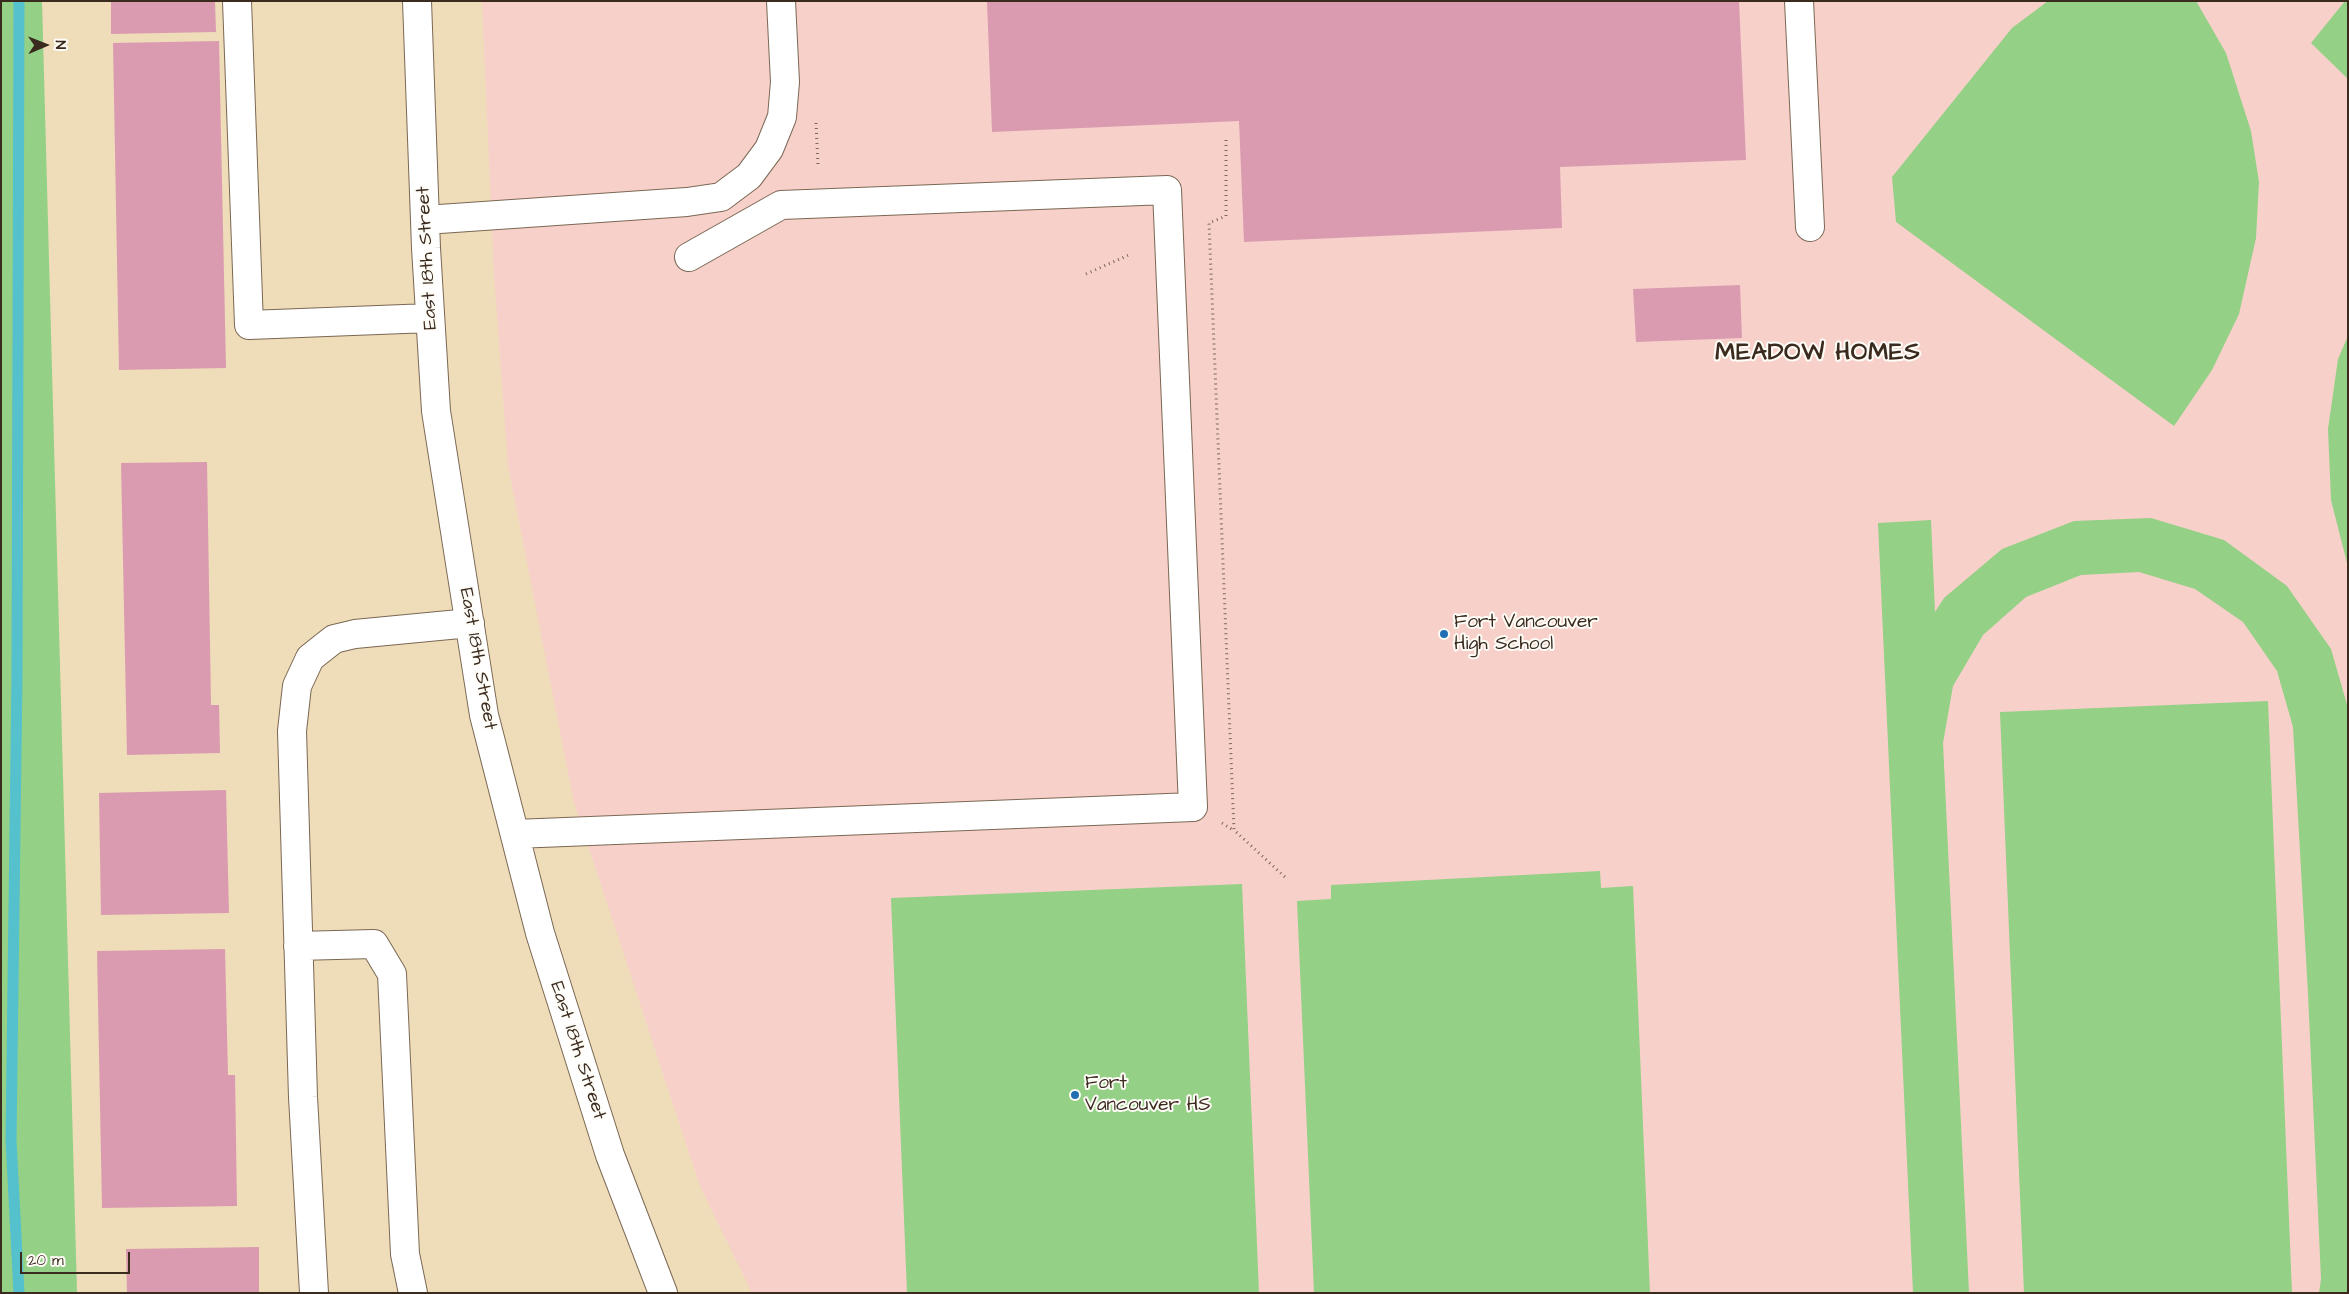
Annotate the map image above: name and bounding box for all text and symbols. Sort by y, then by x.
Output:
north arrow [20,20,70,70]
text: N [50,40,70,49]
street label: East 18th Street [413,186,443,330]
district label: MEADOW HOMES [1714,340,1922,368]
street label: East 18th Street [453,586,501,732]
place label: Fort Vancouver High School [1454,612,1598,656]
marker: Fort Vancouver High School [1438,628,1450,640]
street label: East 18th Street [544,979,610,1123]
place label: Fort Vancouver HS [1085,1073,1210,1117]
marker: Fort Vancouver HS [1069,1089,1081,1101]
scale bar [22,1242,132,1274]
text: 20 m [28,1250,64,1271]

